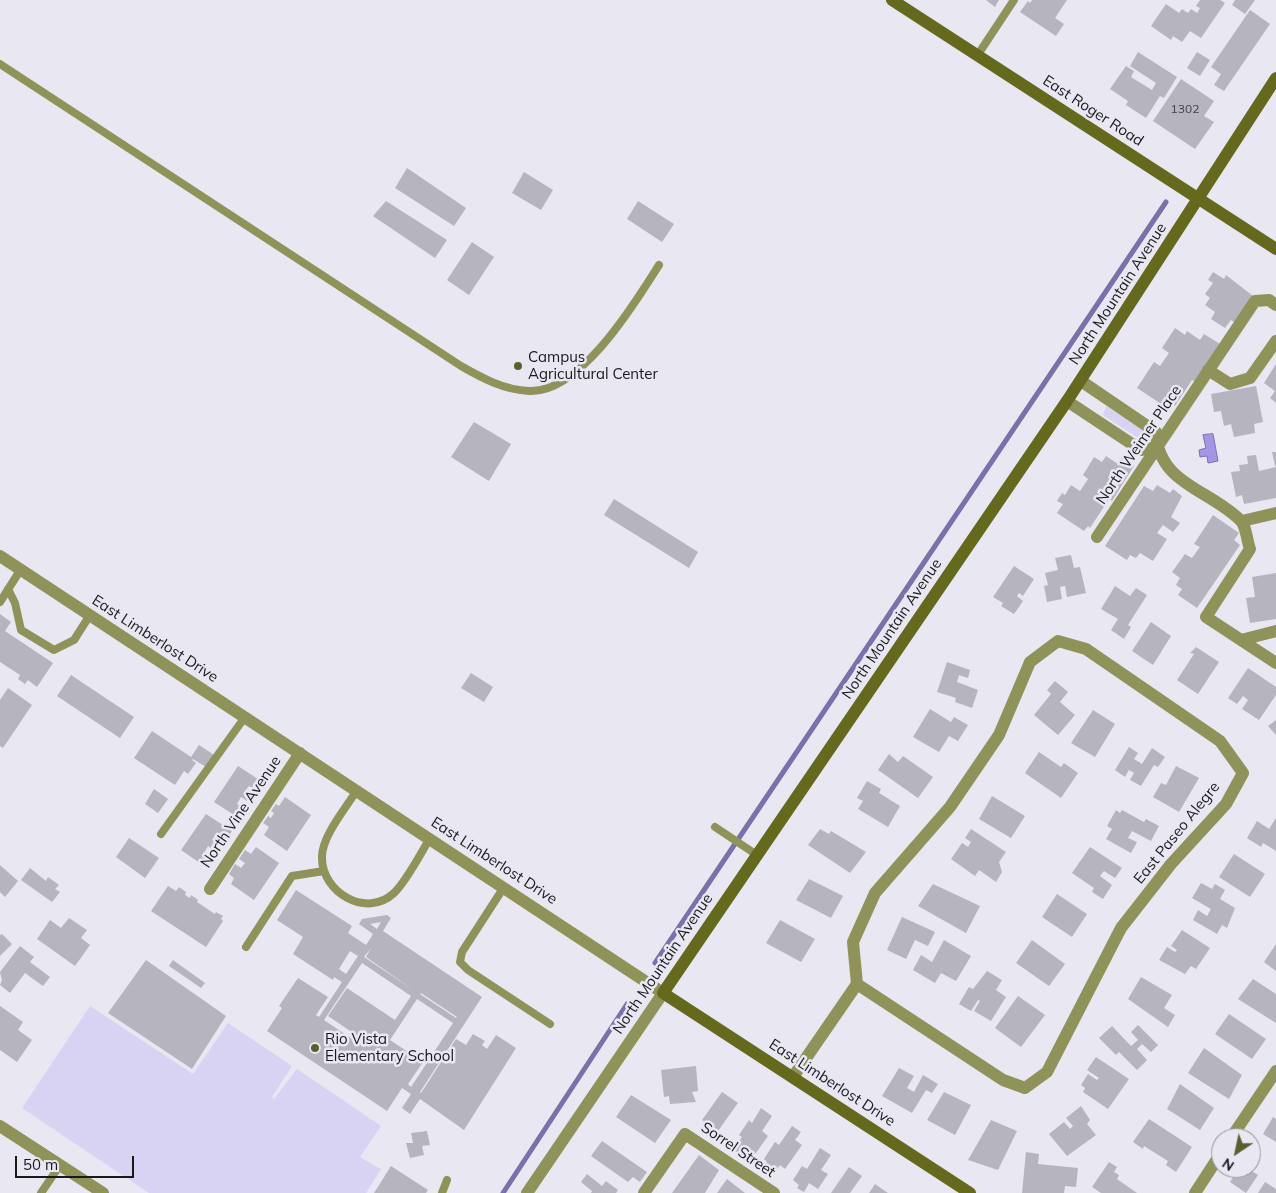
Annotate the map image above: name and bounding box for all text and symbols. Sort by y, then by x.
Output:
street label: East Roger Road [1039,72,1147,150]
house number: 1302 [1171,102,1199,116]
street label: North Mountain Avenue [1065,220,1171,368]
place label: Campus Agricultural Center [528,348,658,383]
marker: Campus Agricultural Center [512,360,524,372]
street label: North Weimer Place [1093,382,1185,508]
street label: North Mountain Avenue [838,555,946,703]
street label: East Limberlost Drive [89,592,221,686]
street label: North Vine Avenue [197,753,285,871]
street label: East Paseo Alegre [1130,778,1224,888]
street label: East Limberlost Drive [428,814,560,908]
street label: North Mountain Avenue [609,890,717,1038]
place label: Rio Vista Elementary School [325,1030,454,1065]
street label: East Limberlost Drive [766,1036,898,1130]
marker: Rio Vista Elementary School [309,1042,321,1054]
street label: Sorrel Street [697,1119,779,1181]
north arrow [1211,1128,1261,1178]
scale bar [18,1146,136,1178]
text: N [1219,1154,1238,1175]
text: 50 m [23,1155,58,1174]

